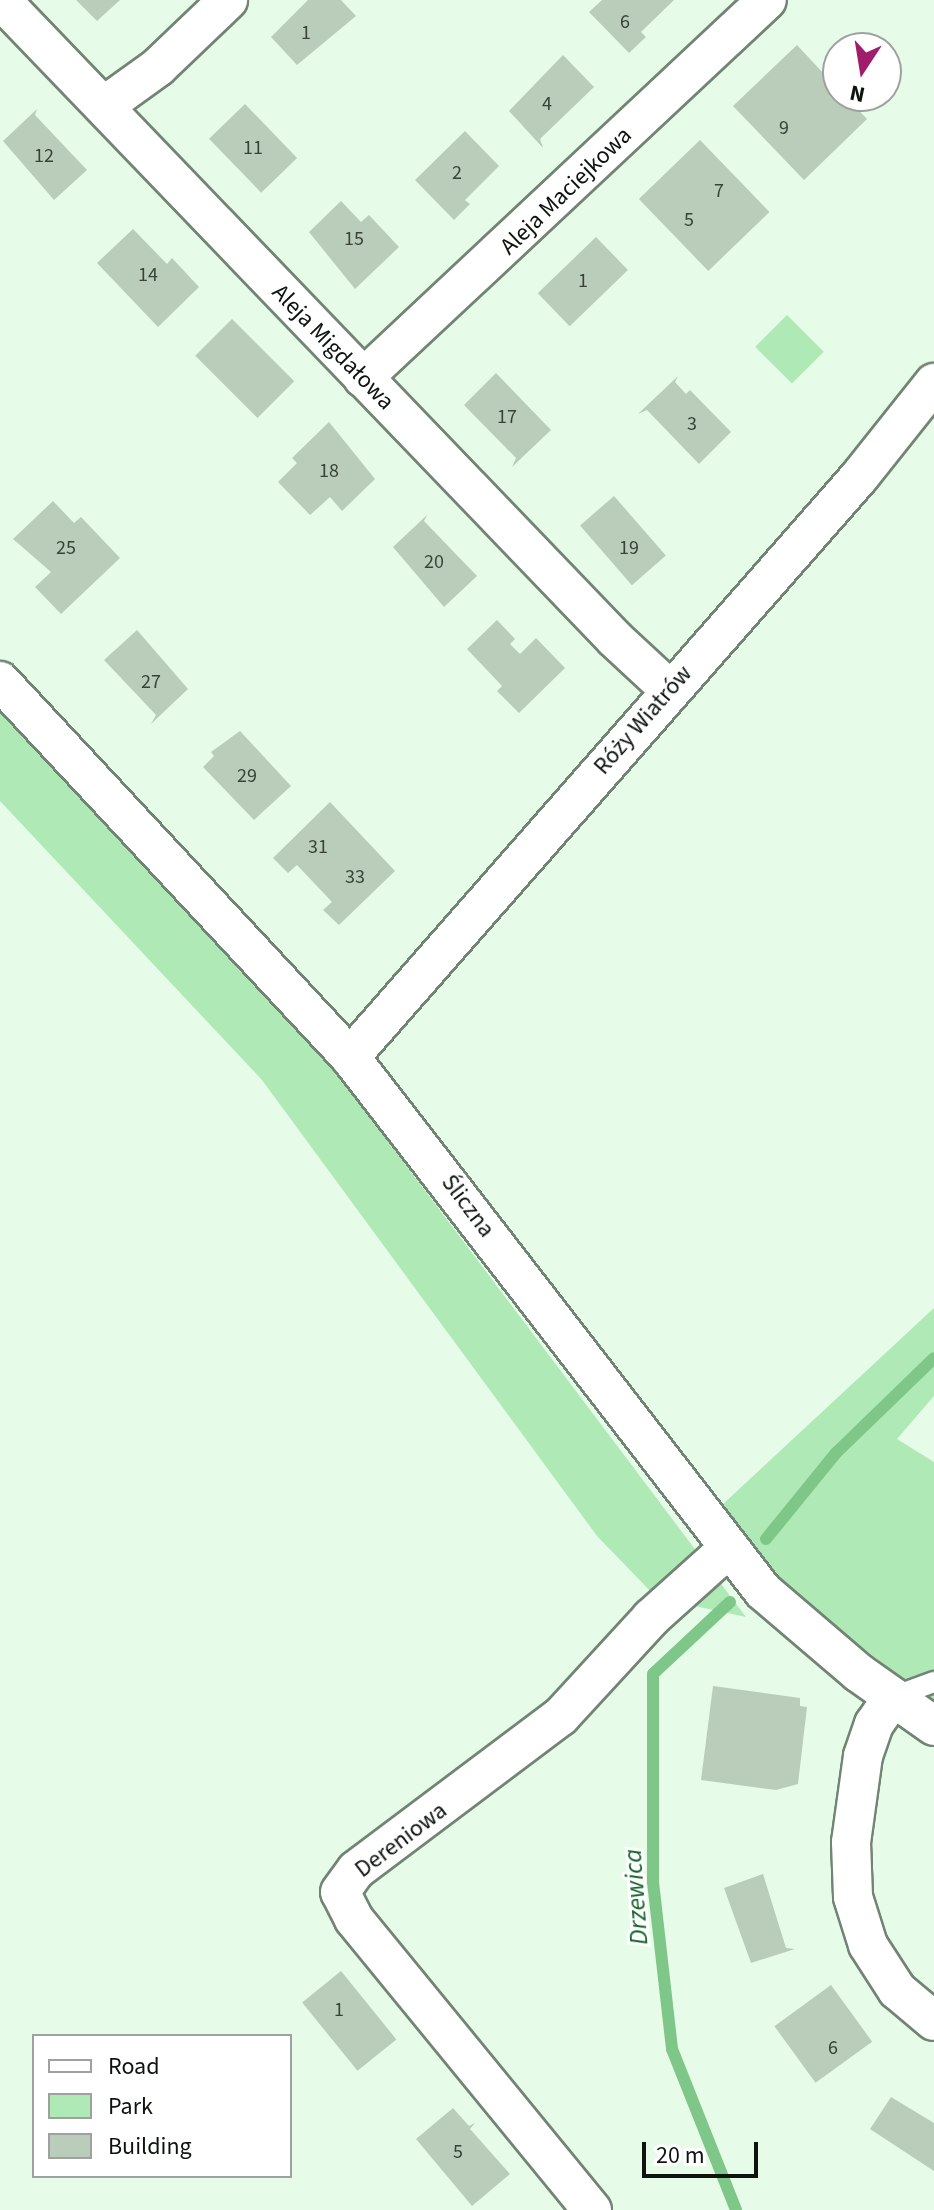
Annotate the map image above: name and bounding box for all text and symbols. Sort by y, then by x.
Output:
house number: 6 [620,10,630,34]
house number: 1 [301,21,311,45]
north arrow [822,32,902,112]
text: N [847,76,868,111]
house number: 4 [542,92,552,116]
house number: 9 [779,116,789,140]
street label: Aleja Maciejkowa [494,121,638,261]
house number: 11 [243,136,263,160]
house number: 12 [34,144,54,168]
house number: 2 [452,161,462,185]
house number: 7 [714,179,724,203]
house number: 5 [684,208,694,232]
house number: 15 [344,227,364,251]
house number: 14 [138,263,158,287]
house number: 1 [578,269,588,293]
street label: Aleja Migdałowa [266,278,400,416]
house number: 17 [497,405,517,429]
house number: 3 [687,412,697,436]
house number: 18 [319,459,339,483]
house number: 25 [56,536,76,560]
house number: 19 [619,536,639,560]
house number: 20 [424,550,444,574]
street label: Róży Wiatrów [588,659,698,781]
house number: 27 [141,670,161,694]
house number: 29 [237,764,257,788]
house number: 31 [308,835,328,859]
house number: 33 [345,865,365,889]
street label: Śliczna [435,1169,501,1243]
street label: Dereniowa [349,1796,453,1884]
water label: Drzewica [617,1848,655,1946]
house number: 1 [334,1998,344,2022]
legend [32,2034,292,2178]
house number: 6 [828,2036,838,2060]
text: Road [108,2049,160,2084]
text: Park [108,2089,153,2124]
scale bar [646,2126,762,2176]
text: Building [108,2129,192,2164]
text: 20 m [656,2138,705,2173]
house number: 5 [453,2140,463,2164]

